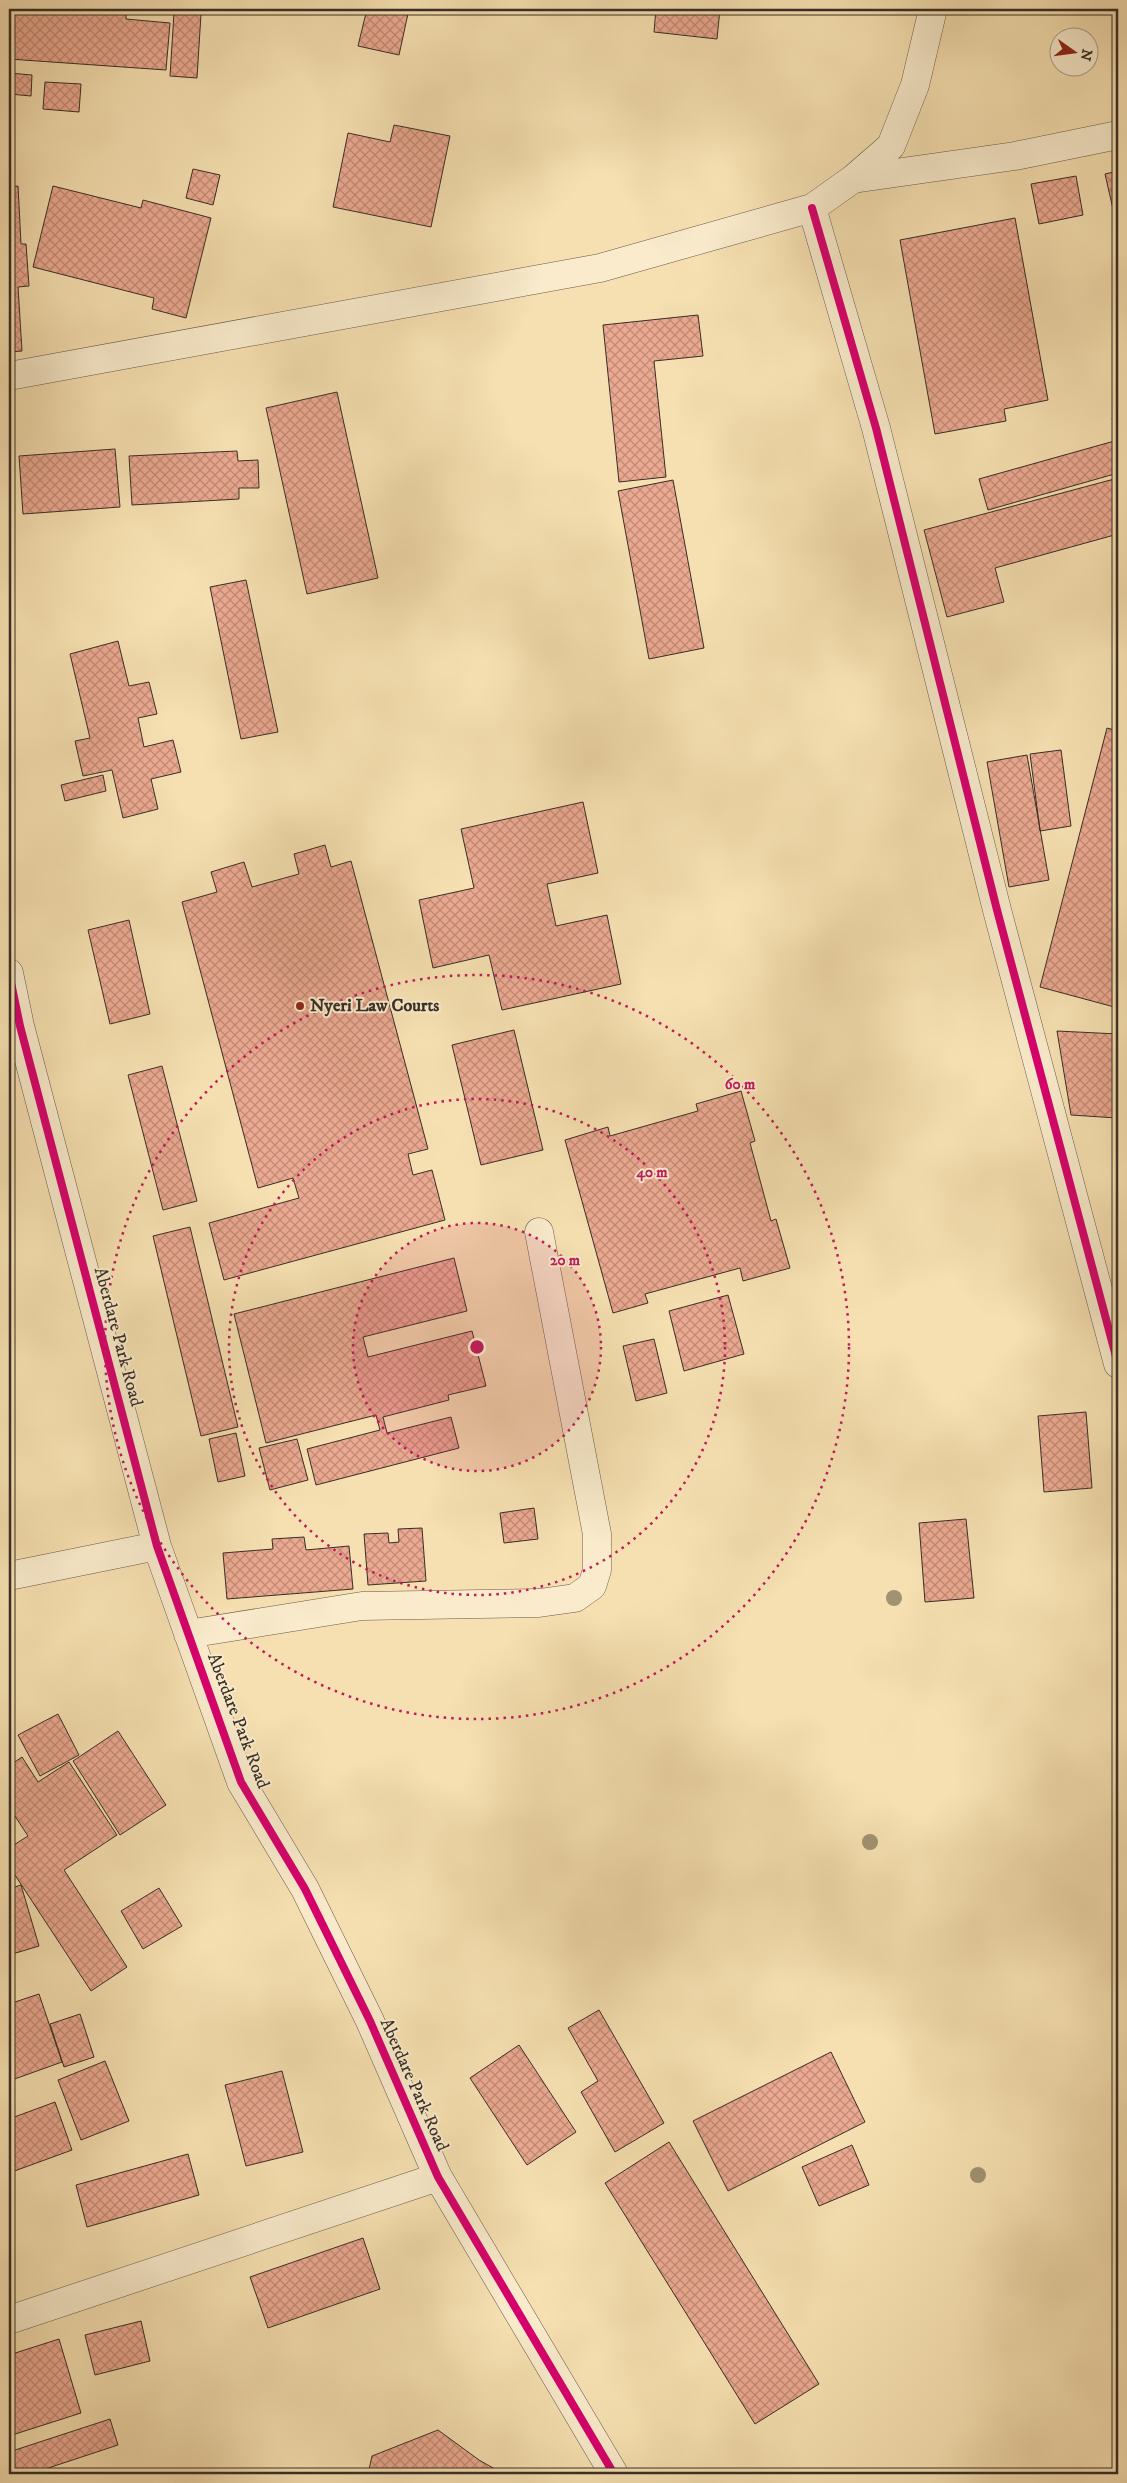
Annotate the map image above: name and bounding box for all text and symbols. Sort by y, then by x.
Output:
north arrow [1050,28,1100,78]
text: N [1075,47,1096,63]
place label: Nyeri Law Courts [310,995,439,1017]
marker: Nyeri Law Courts [294,1000,306,1012]
text: 60 m [725,1075,756,1094]
text: 40 m [635,1163,668,1182]
text: 20 m [550,1251,581,1270]
street label: Aberdare Park Road [89,1265,147,1409]
centre of rings [468,1338,486,1356]
street label: Aberdare Park Road [202,1650,274,1792]
street label: Aberdare Park Road [375,2015,453,2155]

